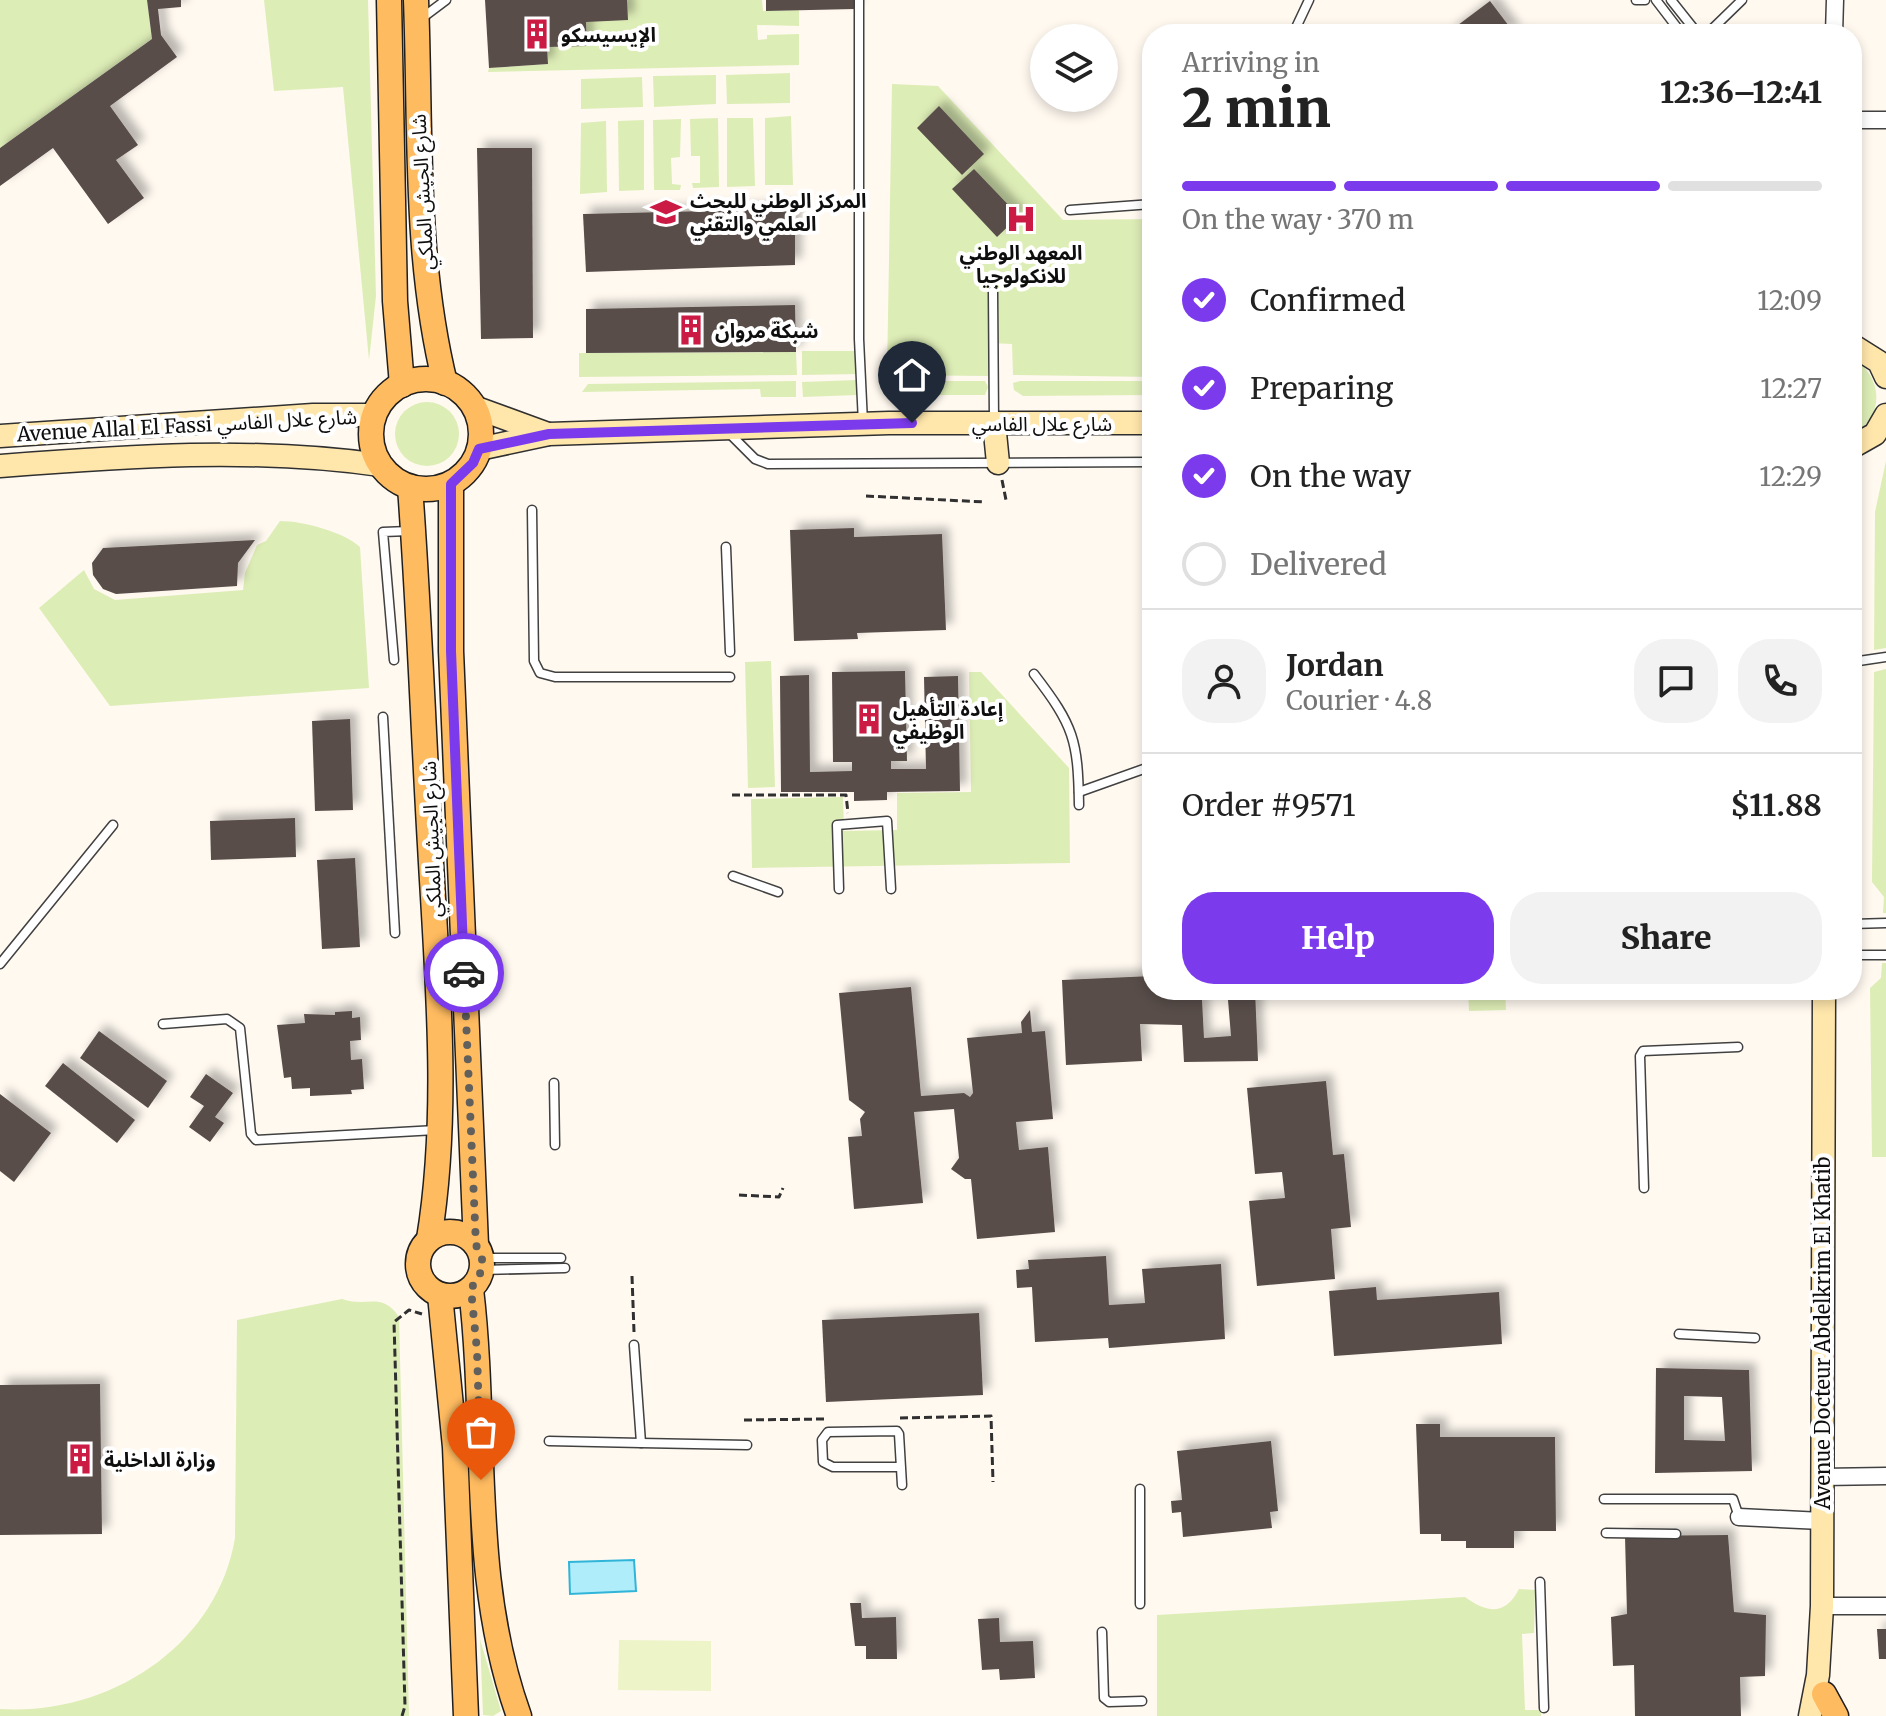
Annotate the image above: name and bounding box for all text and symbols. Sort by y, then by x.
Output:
building icon: اﻹيسيسكو [520,17,554,51]
place label: اﻹيسيسكو [561,22,656,49]
map controls [1030,24,1118,112]
button: layers [1030,24,1118,112]
text: Arriving in [1182,46,1320,79]
text: 12:36–12:41 [1660,73,1822,111]
text: 2 min [1182,76,1331,141]
street label: شارع الجيش الملكي [405,113,442,271]
place label: المركز الوطني للبحث العلمي والتقني [690,188,866,240]
school or university icon: المركز الوطني للبحث العلمي والتقني [649,195,683,229]
hospital icon: المعهد الوطني للانكولوجيا [1004,202,1038,236]
text: On the way · 370 m [1182,203,1414,236]
place label: المعهد الوطني للانكولوجيا [960,240,1082,288]
icon: check [1182,278,1226,322]
text: Confirmed [1250,281,1405,319]
text: 12:09 [1757,284,1822,317]
building icon: شبكة مروان [674,313,708,347]
place label: شبكة مروان [715,318,819,343]
pin [878,341,946,423]
icon: home [890,353,934,397]
icon: check [1182,366,1226,410]
text: Preparing [1250,369,1393,407]
text: 12:27 [1760,372,1822,405]
street label: Avenue Allal El Fassi شارع علال الفاسي [15,404,358,450]
street label: شارع علال الفاسي [972,411,1112,439]
icon: check [1182,454,1226,498]
text: On the way [1250,457,1411,495]
text: 12:29 [1759,460,1822,493]
text: Delivered [1250,545,1387,583]
button: person [1182,639,1266,723]
button: chat [1634,639,1718,723]
button: phone [1738,639,1822,723]
text: Jordan [1286,646,1384,684]
text: Courier · 4.8 [1286,684,1432,717]
place label: إعادة التأهيل الوظيفي [893,696,1003,748]
building icon: إعادة التأهيل الوظيفي [852,702,886,736]
street label: شارع الجيش الملكي [416,760,450,918]
text: Order #9571 [1182,786,1356,824]
text: $11.88 [1730,786,1822,824]
button: Help [1182,892,1494,984]
button: Share [1510,892,1822,984]
courier [424,933,504,1013]
icon: car [442,951,486,995]
street label: Avenue Docteur Abdelkrim El Khatib [1810,1156,1835,1511]
pin [447,1398,515,1480]
icon: bag [459,1410,503,1454]
building icon: وزارة الداخلية [63,1442,97,1476]
place label: وزارة الداخلية [104,1447,216,1472]

